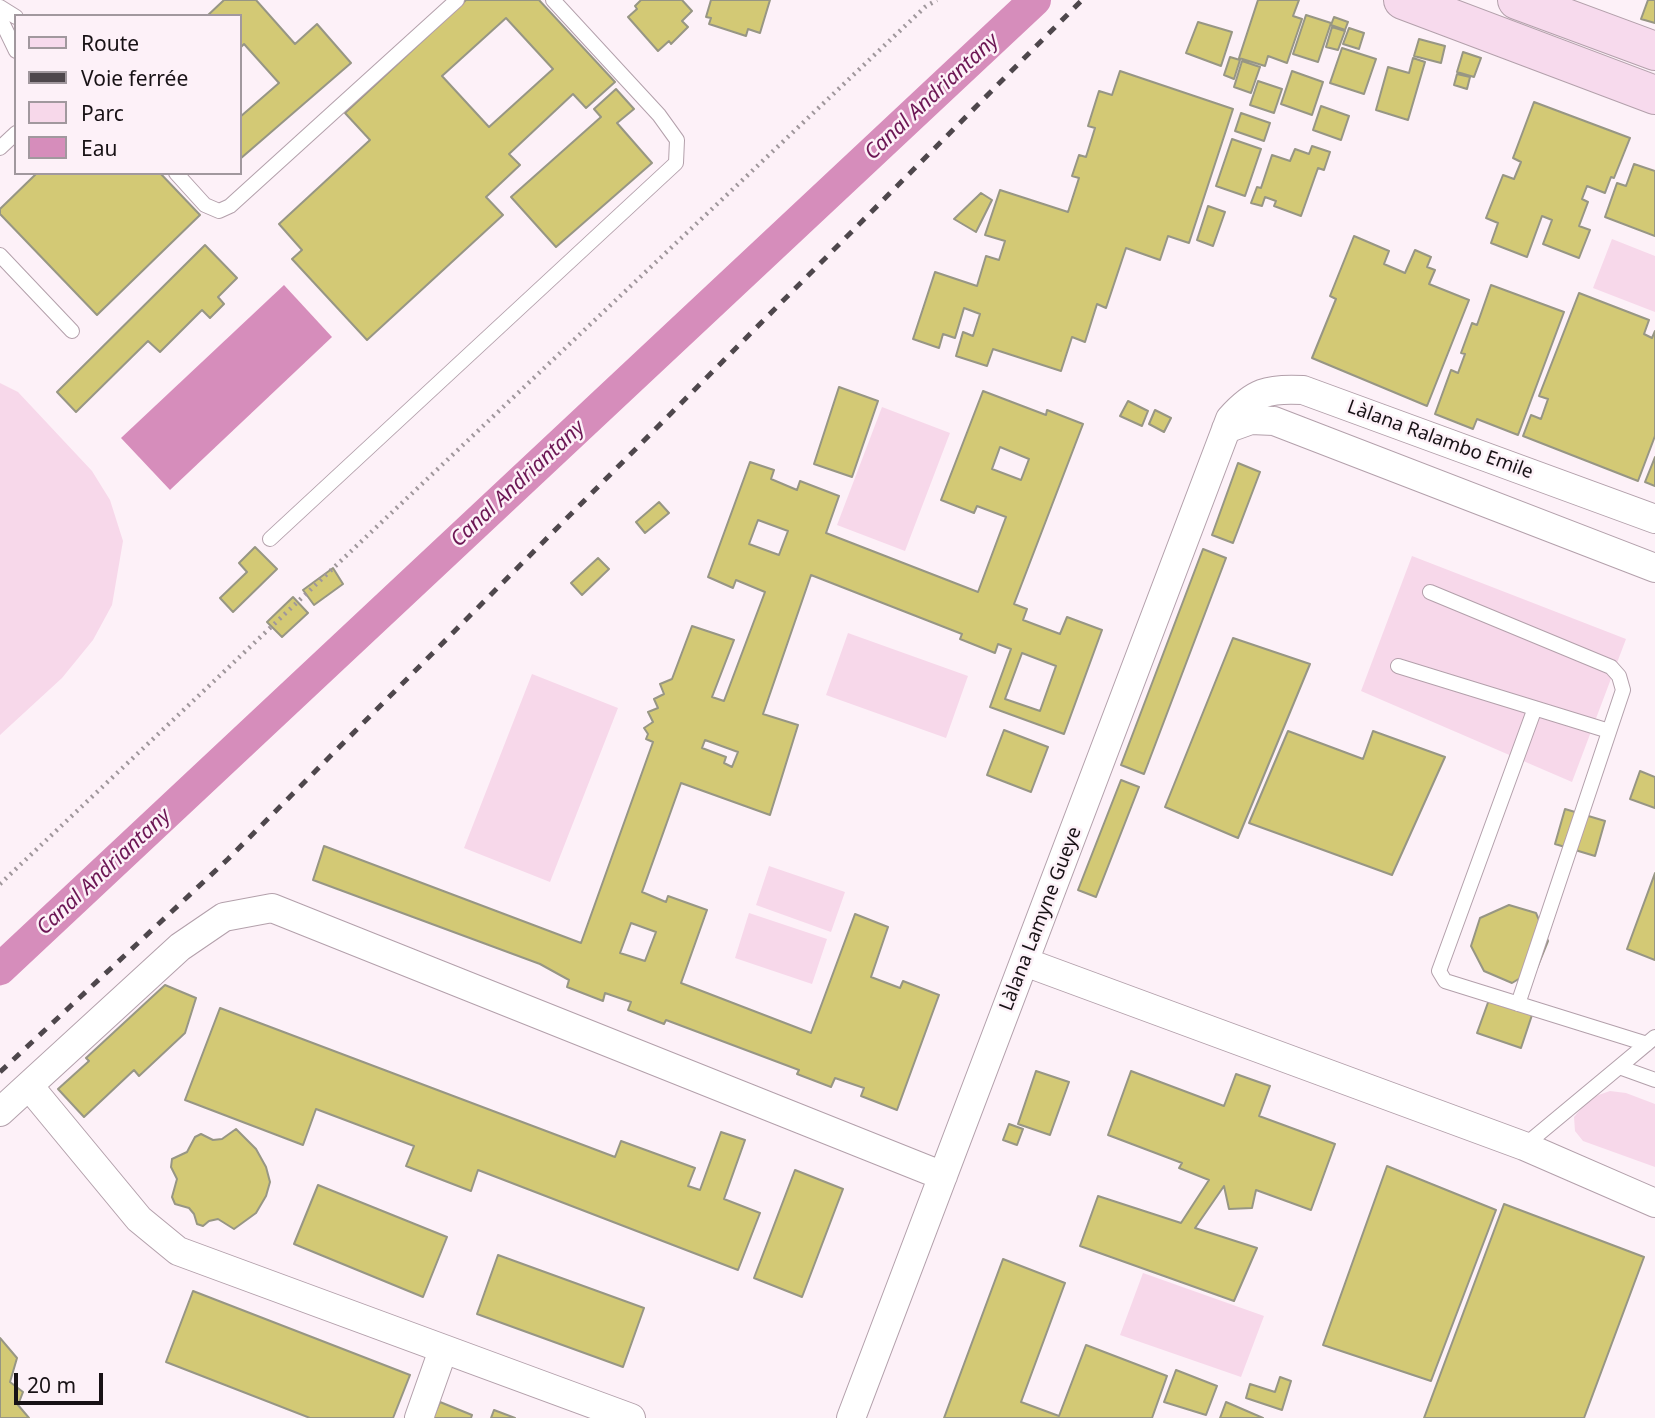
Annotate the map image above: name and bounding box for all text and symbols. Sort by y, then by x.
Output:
legend [14,14,242,175]
water label: Canal Andriantany [860,28,1004,166]
text: Route [81,29,139,57]
text: Voie ferrée [81,64,188,92]
text: Parc [81,99,124,127]
text: Eau [81,134,117,162]
street label: Làlana Ralambo Emile [1344,396,1536,484]
water label: Canal Andriantany [446,415,590,553]
water label: Canal Andriantany [32,803,176,941]
street label: Làlana Lamyne Gueye [995,824,1087,1014]
scale bar [18,1358,107,1402]
text: 20 m [27,1371,76,1399]

